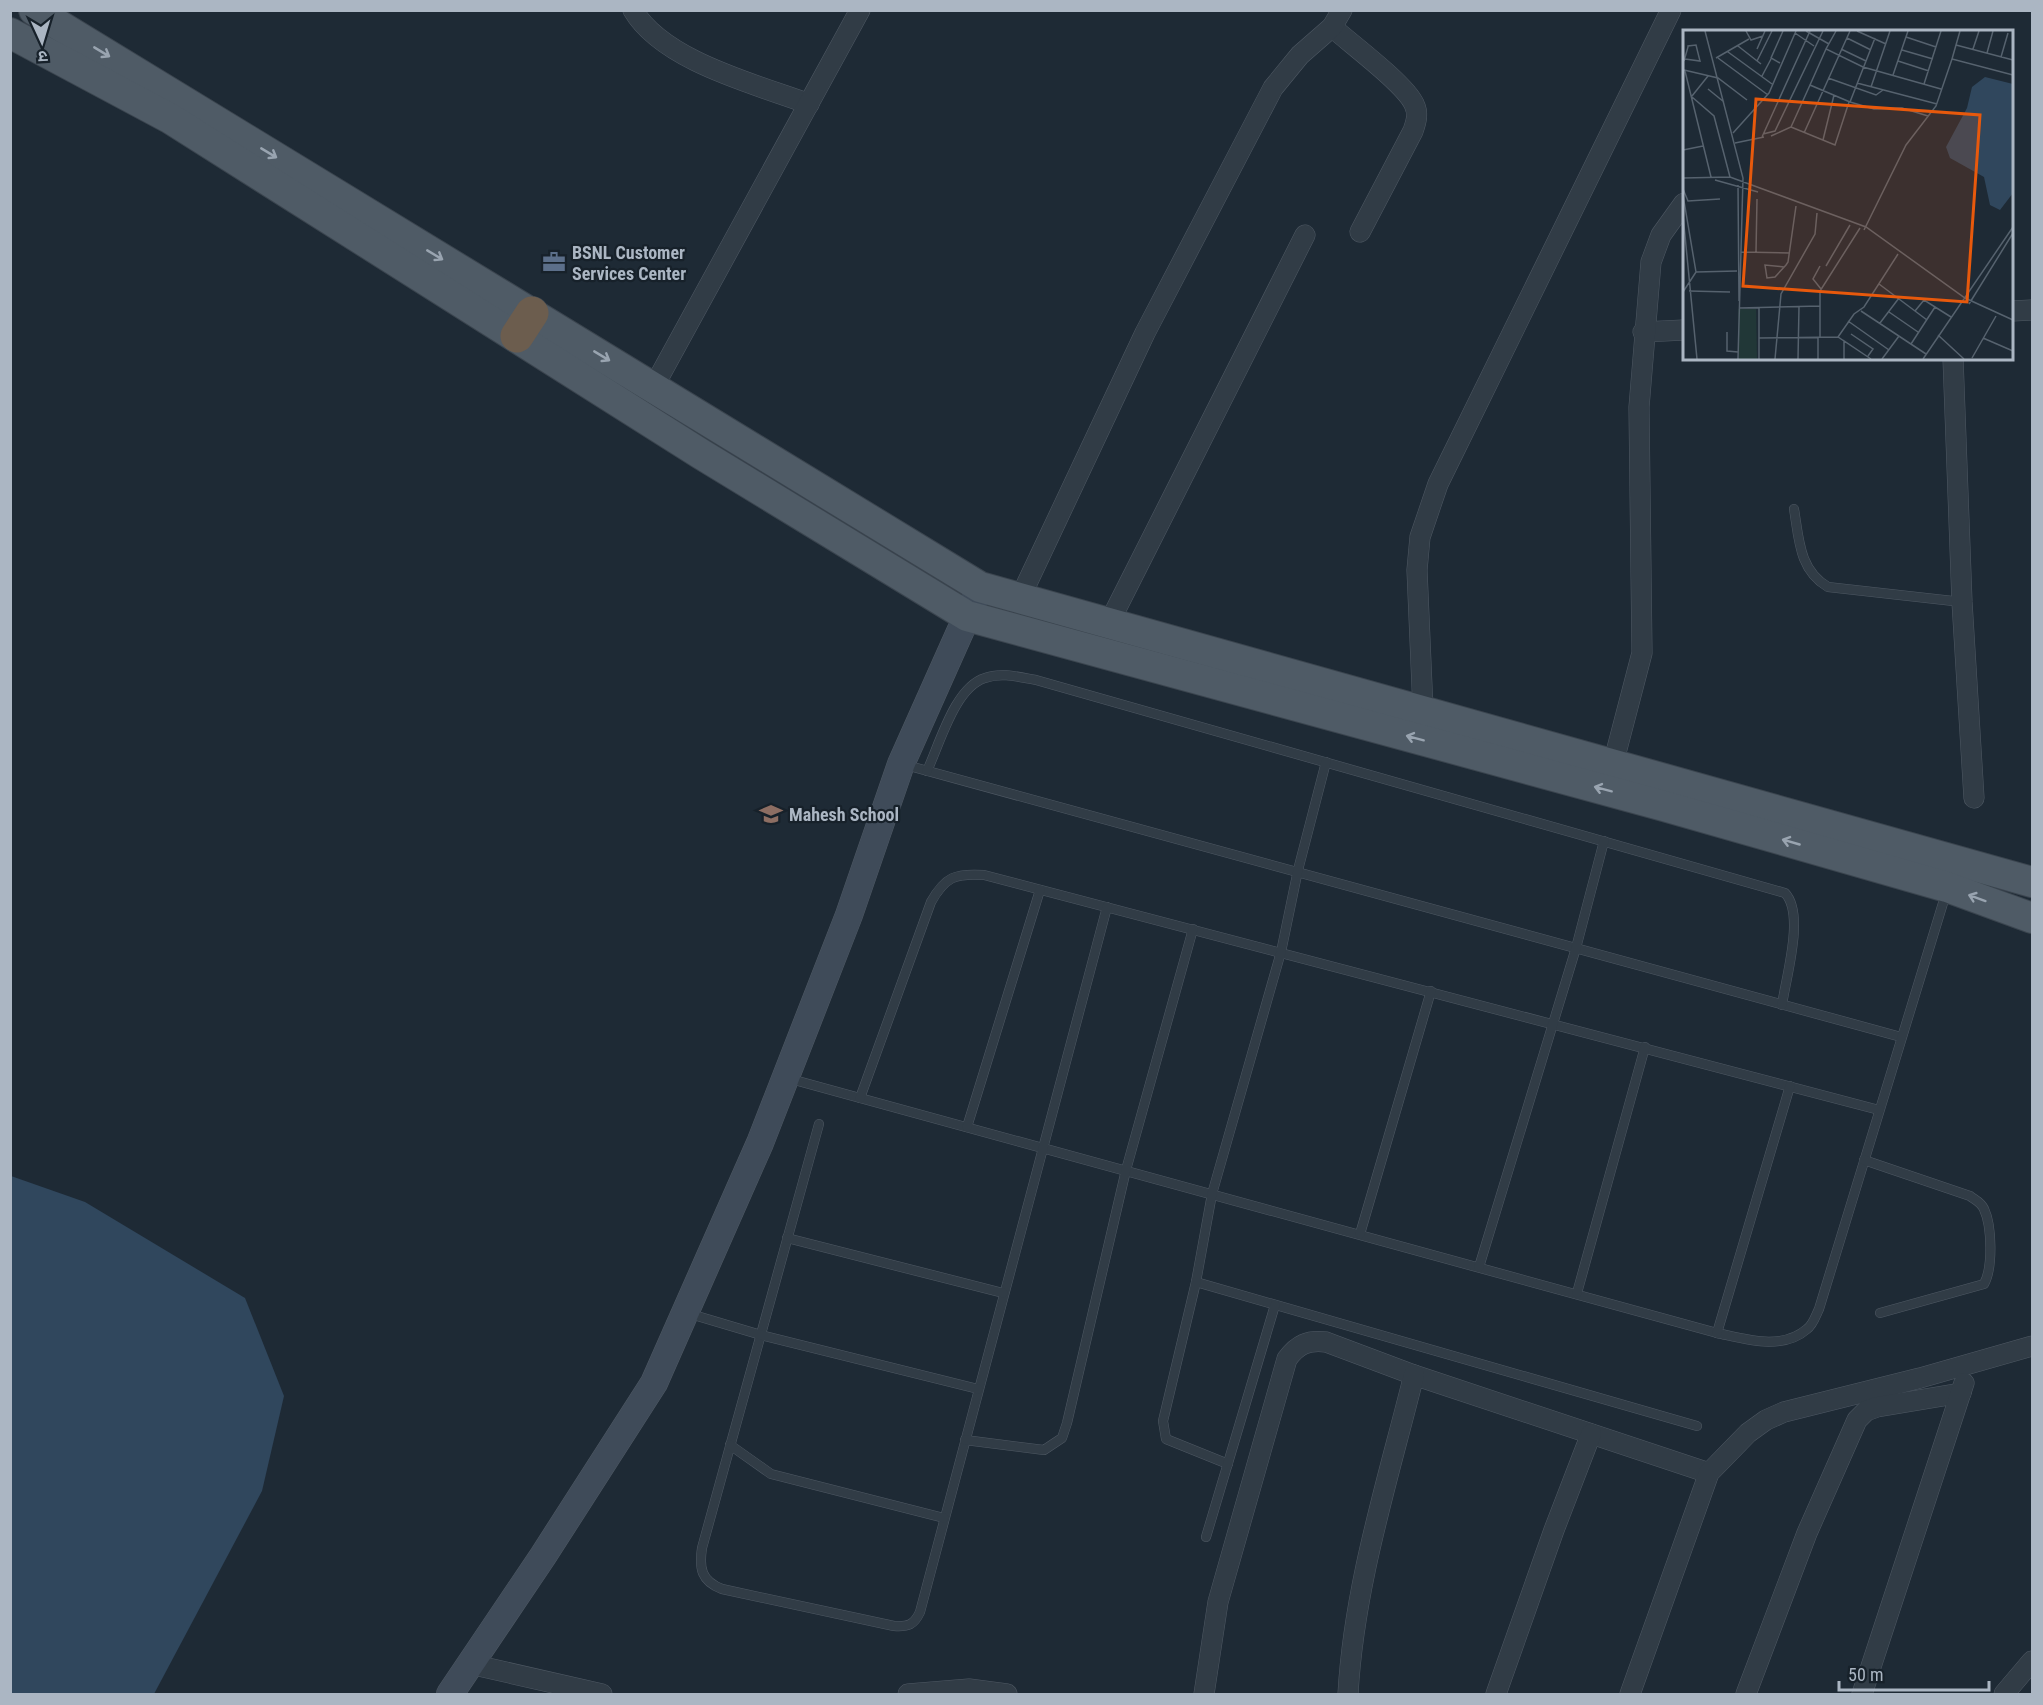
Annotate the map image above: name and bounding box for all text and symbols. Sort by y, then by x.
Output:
north arrow [12,12,72,72]
inset map [1683,30,2013,360]
one-way arrow [93,46,110,58]
text: उ [37,47,48,66]
one-way arrow [260,148,277,160]
place label: BSNL Customer Services Center [572,242,686,284]
one-way arrow [426,249,443,261]
office icon: BSNL Customer Services Center [541,249,567,275]
one-way arrow [593,351,610,363]
one-way arrow [1406,731,1425,743]
one-way arrow [1594,783,1613,795]
school or university icon: Mahesh School [758,801,784,827]
place label: Mahesh School [789,804,899,825]
one-way arrow [1782,836,1801,848]
one-way arrow [1969,892,1987,903]
scale bar [1839,1654,1989,1692]
text: 50 m [1848,1664,1883,1685]

